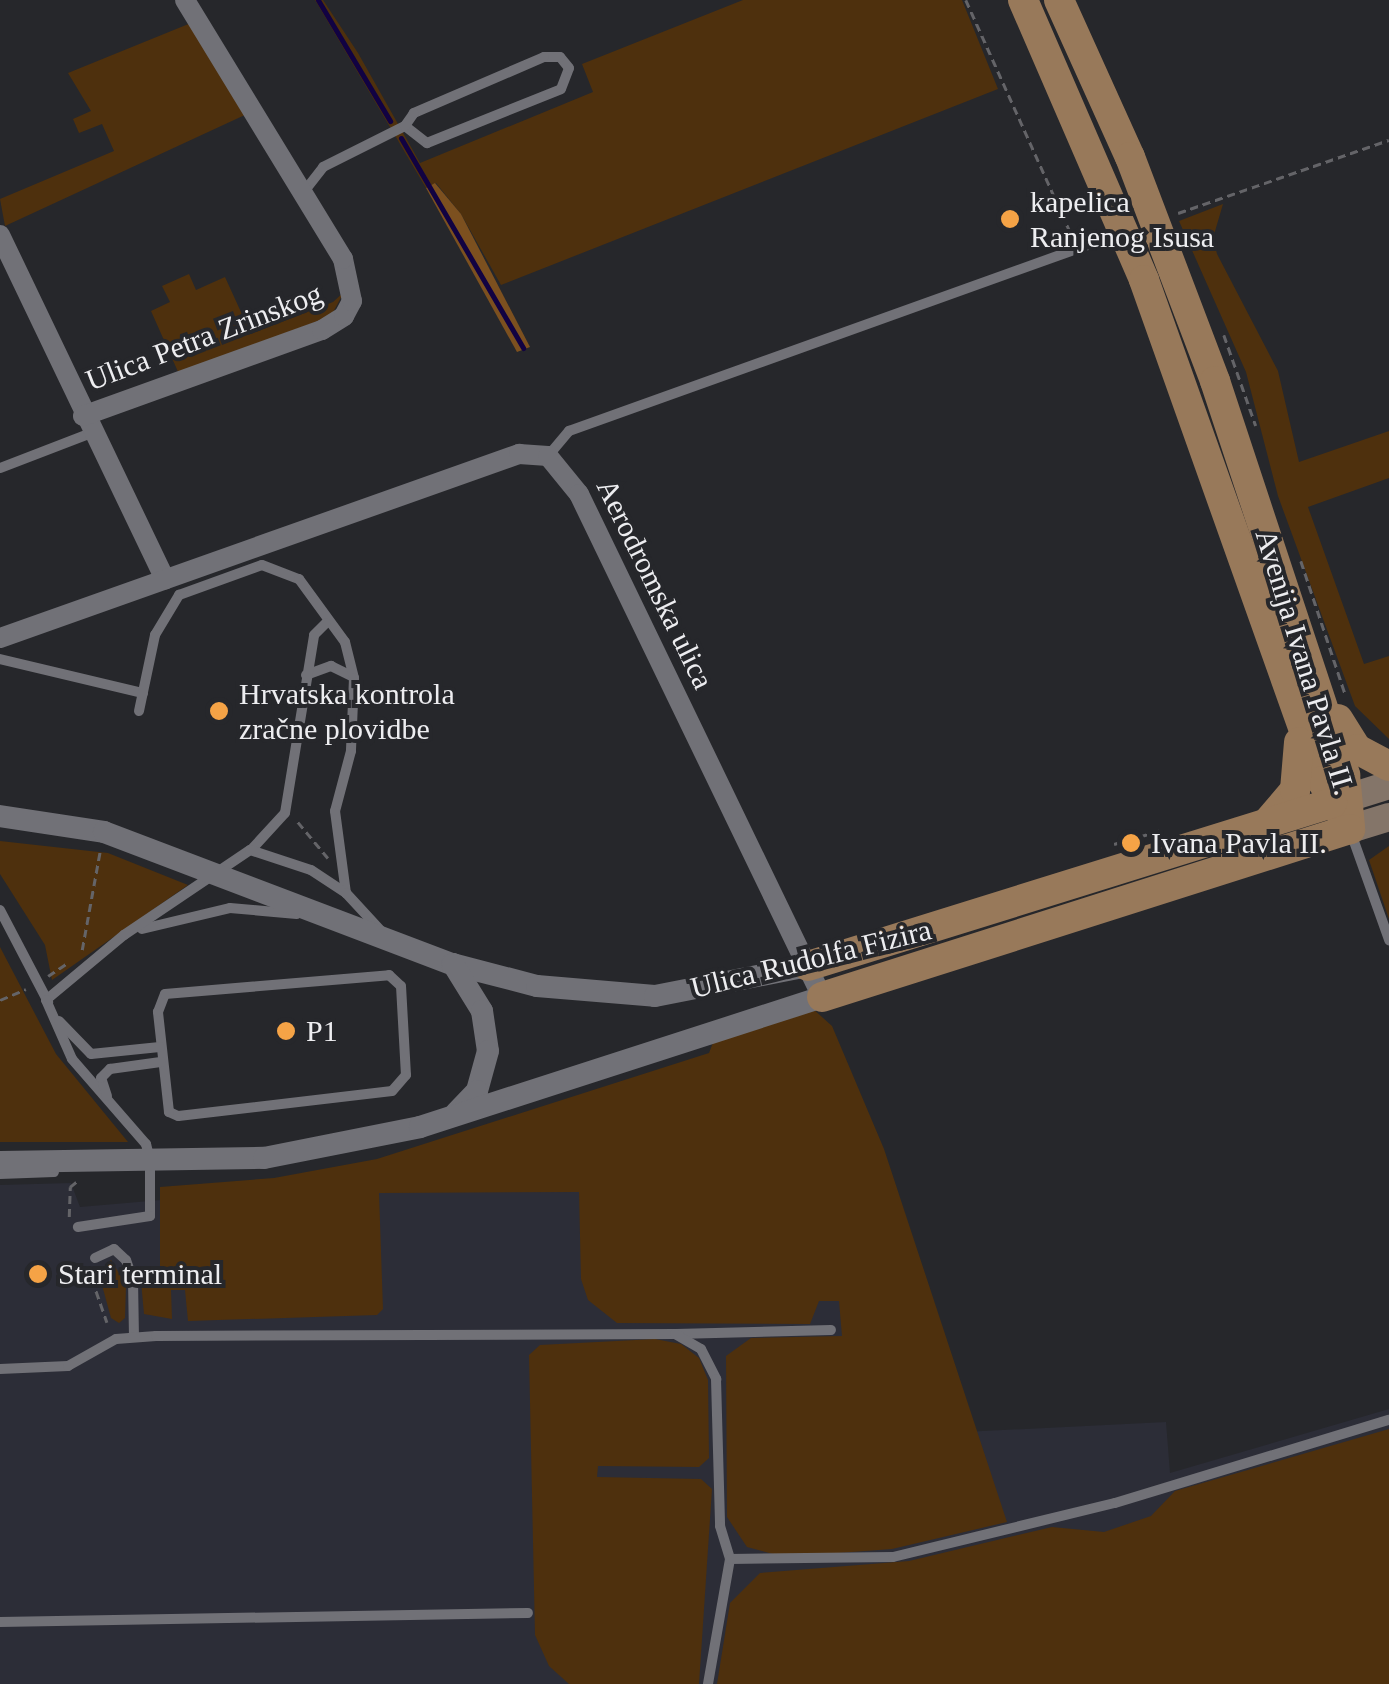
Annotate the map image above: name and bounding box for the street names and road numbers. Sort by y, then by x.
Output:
street label: Ulica Petra Zrinskog [81,275,327,399]
street label: Aerodromska ulica [589,473,721,695]
street label: Avenija Ivana Pavla II. [1247,525,1363,799]
street label: Ulica Rudolfa Fizira [687,912,935,1006]

